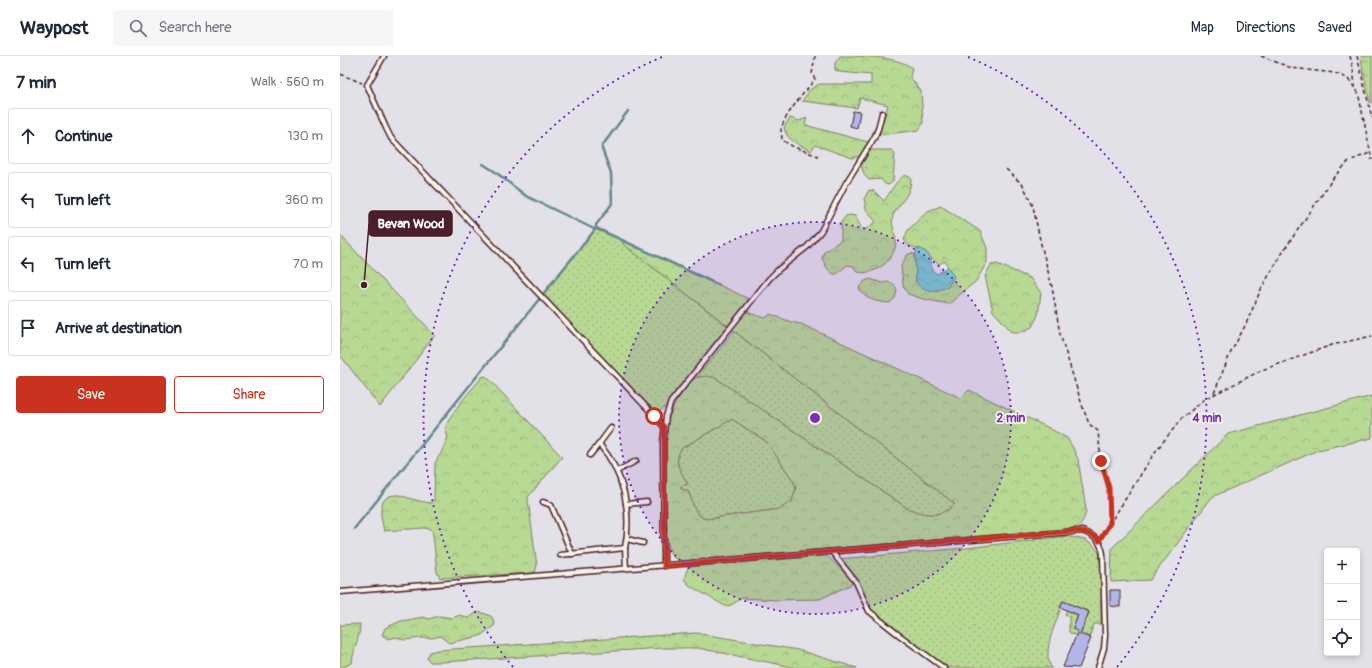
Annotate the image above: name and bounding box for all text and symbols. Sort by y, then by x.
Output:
search box [113,10,393,46]
text: Waypost [20,16,89,40]
icon: search [127,17,149,39]
text: Search here [159,18,232,37]
text: Map [1191,19,1214,36]
text: Directions [1236,19,1295,36]
text: Saved [1317,19,1352,36]
text: 7 min [16,72,56,93]
text: Walk · 560 m [251,74,324,90]
icon: ahead [17,125,39,147]
text: Continue [55,127,113,146]
text: 130 m [287,128,323,144]
icon: left [17,189,39,211]
text: Turn left [55,191,111,210]
text: 360 m [285,192,323,208]
callout: Bevan Wood [369,211,452,236]
text: Bevan Wood [378,216,444,232]
icon: left [17,253,39,275]
text: Turn left [55,255,111,274]
text: 70 m [293,256,323,272]
icon: arrive [17,317,39,339]
text: Arrive at destination [55,319,182,338]
button: Save [16,376,166,413]
button: Share [174,376,324,413]
route start [645,407,663,425]
centre of rings [808,411,822,425]
text: 2 min [997,411,1026,426]
text: 4 min [1191,411,1222,426]
route end [1092,452,1110,470]
map controls [1324,548,1360,656]
button: + [1324,548,1360,584]
button: − [1324,584,1360,620]
button: locate [1324,620,1360,656]

